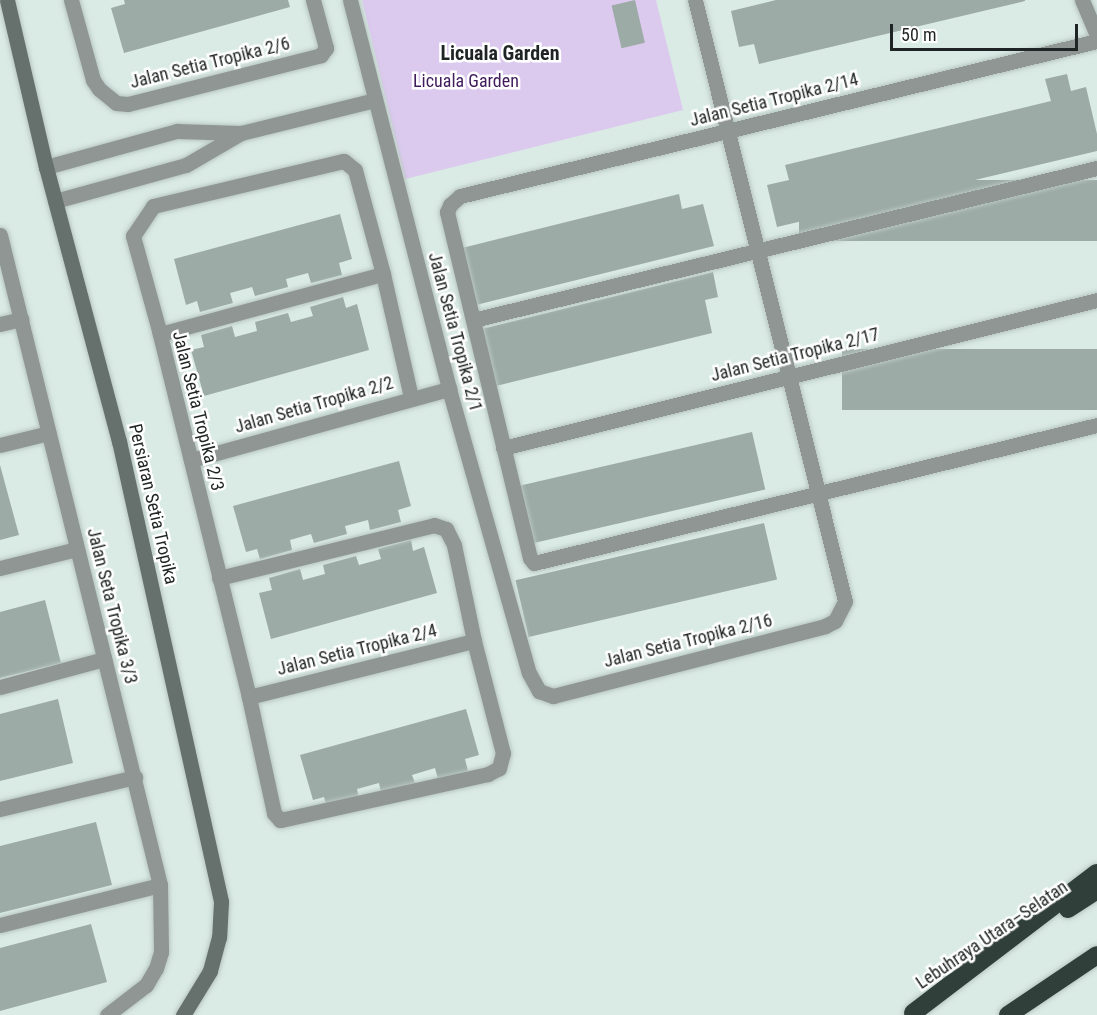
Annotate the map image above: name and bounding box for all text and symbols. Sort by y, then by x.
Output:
scale bar [893,12,1080,50]
text: 50 m [901,24,936,45]
street label: Jalan Setia Tropika 2/6 [128,33,292,93]
district label: Licuala Garden [440,41,560,65]
street label: Jalan Setia Tropika 2/14 [687,69,861,131]
park label: Licuala Garden [413,70,519,92]
street label: Jalan Setia Tropika 2/1 [423,250,487,414]
street label: Jalan Setia Tropika 2/17 [708,324,882,386]
street label: Jalan Setia Tropika 2/3 [168,329,228,493]
street label: Jalan Setia Tropika 2/2 [232,372,396,438]
street label: Persiaran Setia Tropika [124,422,182,586]
street label: Jalan Seta Tropika 3/3 [82,526,142,686]
street label: Jalan Setia Tropika 2/16 [601,610,775,672]
street label: Jalan Setia Tropika 2/4 [275,620,439,680]
street label: Lebuhraya Utara–Selatan [912,876,1072,994]

